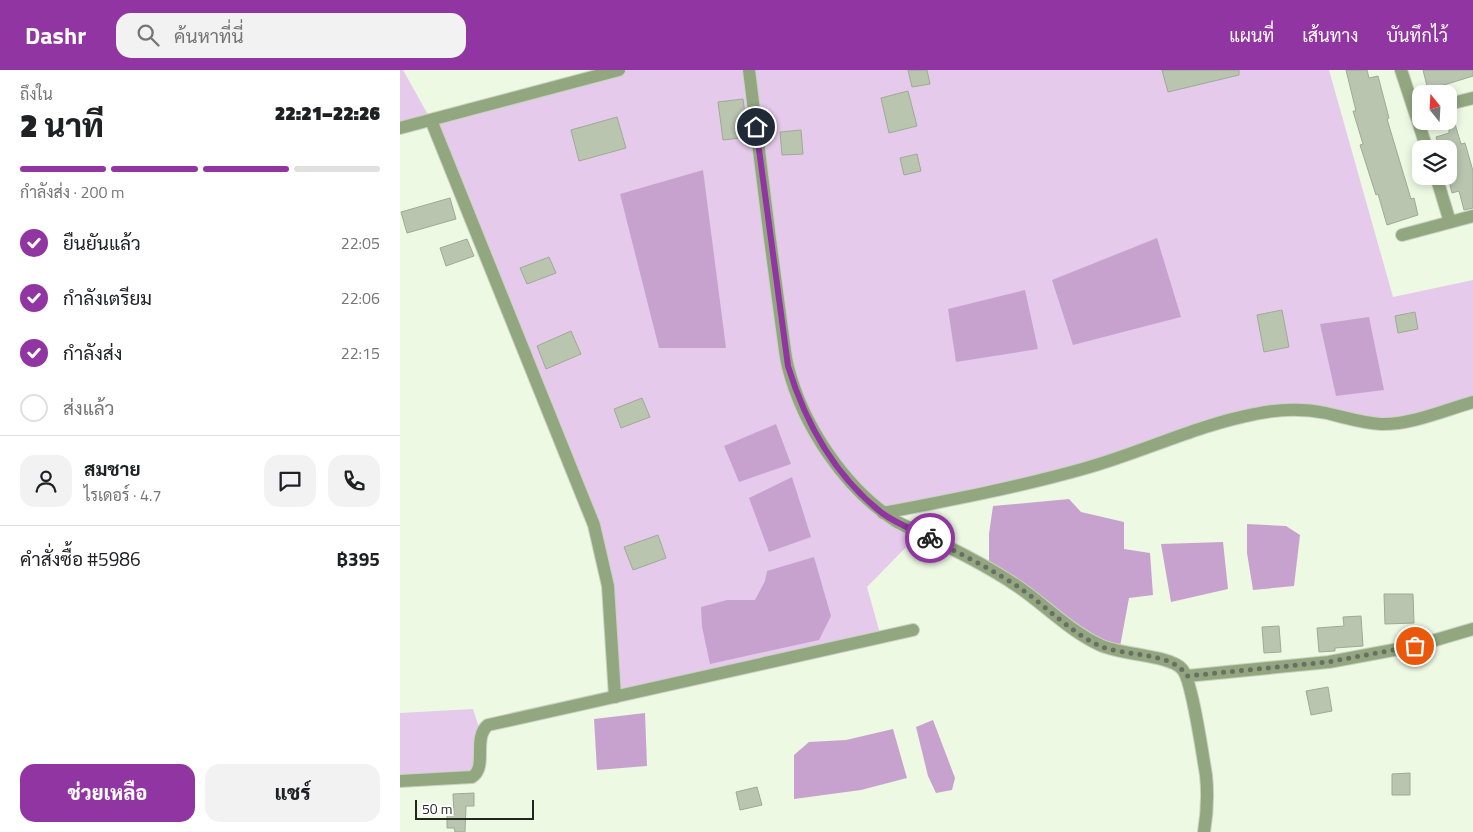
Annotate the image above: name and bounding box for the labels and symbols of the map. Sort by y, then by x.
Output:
north arrow [1412,85,1458,130]
pin [735,106,777,148]
courier [905,513,955,563]
pin [1394,625,1436,667]
scale bar [415,797,534,820]

